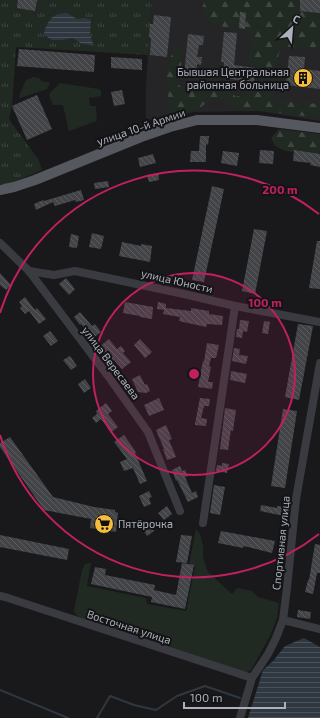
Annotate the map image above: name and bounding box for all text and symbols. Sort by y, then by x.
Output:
north arrow [272,8,312,48]
text: С [291,11,303,26]
place label: Бывшая Центральная районная больница [177,65,289,91]
building icon: Бывшая Центральная районная больница [292,67,314,89]
street label: улица 10-й Армии [95,105,187,149]
text: 200 m [262,182,298,196]
street label: улица Юности [140,266,214,296]
text: 100 m [248,295,282,309]
street label: улица Вересаева [79,324,143,402]
centre of rings [187,367,201,381]
street label: Спортивная улица [269,495,293,591]
supermarket icon: Пятёрочка [93,513,115,535]
place label: Пятёрочка [118,517,173,530]
street label: Восточная улица [85,607,173,647]
scale bar [184,684,285,710]
text: 100 m [190,690,222,704]

